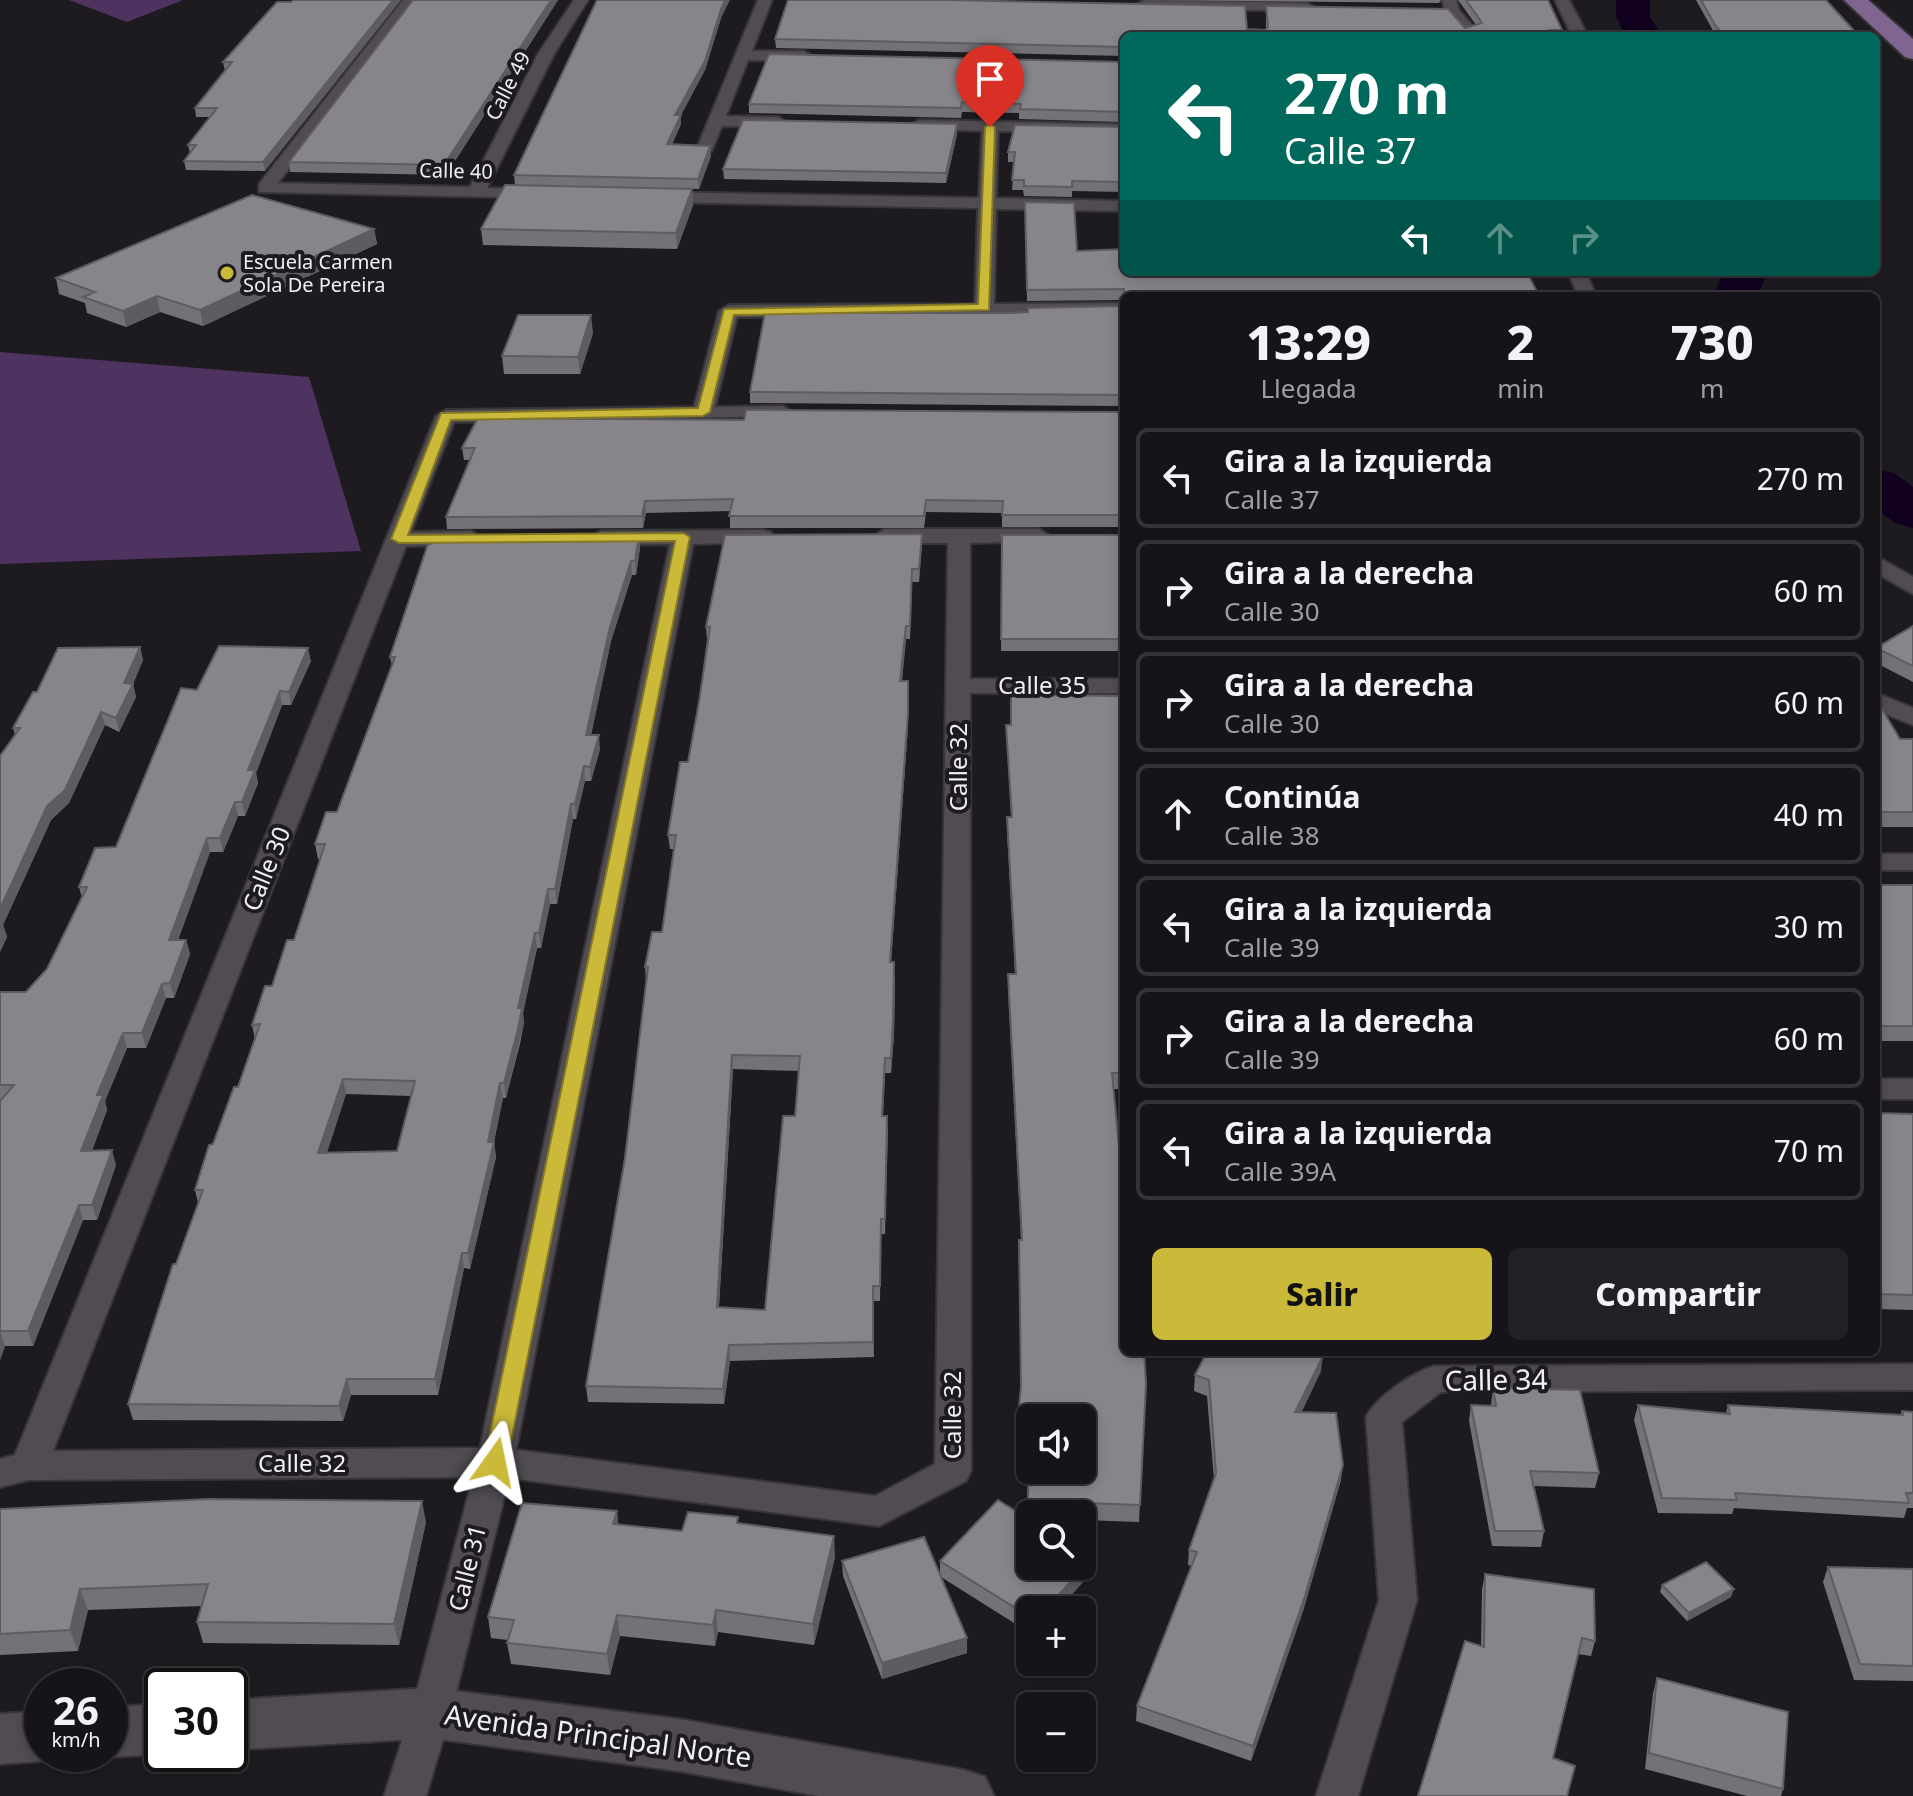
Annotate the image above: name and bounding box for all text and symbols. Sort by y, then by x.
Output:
pin [956,45,1024,127]
street label: Calle 49 [479,47,536,125]
text: 270 m [1284,54,1449,130]
icon: arrive [968,57,1012,101]
icon: left [1152,64,1256,168]
text: Calle 37 [1284,126,1416,175]
street label: Calle 40 [419,156,493,185]
icon: left [1394,216,1438,260]
icon: ahead [1478,216,1522,260]
icon: right [1562,216,1606,260]
place label: Escuela Carmen Sola De Pereira [243,248,393,298]
marker: Escuela Carmen Sola De Pereira [218,264,236,282]
text: 13:29 [1246,309,1371,374]
text: 2 [1507,309,1535,374]
text: 730 [1671,309,1754,374]
text: Llegada [1261,370,1357,406]
text: min [1497,370,1544,406]
text: m [1700,370,1724,406]
text: Gira a la izquierda [1224,440,1493,481]
icon: left [1156,456,1200,500]
text: 270 m [1757,458,1844,499]
text: Calle 37 [1224,481,1320,517]
text: Gira a la derecha [1224,552,1474,593]
icon: right [1156,568,1200,612]
text: 60 m [1774,570,1844,611]
text: Calle 30 [1224,593,1320,629]
text: Gira a la derecha [1224,664,1474,705]
street label: Calle 35 [998,668,1086,701]
icon: right [1156,680,1200,724]
text: 60 m [1774,682,1844,723]
text: Calle 30 [1224,705,1320,741]
street label: Calle 32 [941,723,974,811]
text: Continúa [1224,776,1360,817]
icon: ahead [1156,792,1200,836]
text: 40 m [1774,794,1844,835]
text: Calle 38 [1224,817,1320,853]
street label: Calle 30 [234,821,297,916]
text: Gira a la izquierda [1224,888,1493,929]
icon: left [1156,904,1200,948]
text: 30 m [1774,906,1844,947]
text: Calle 39 [1224,929,1320,965]
text: Gira a la derecha [1224,1000,1474,1041]
icon: right [1156,1016,1200,1060]
text: 60 m [1774,1018,1844,1059]
text: Calle 39 [1224,1041,1320,1077]
text: Gira a la izquierda [1224,1112,1493,1153]
icon: left [1156,1128,1200,1172]
text: 70 m [1774,1130,1844,1171]
text: Calle 39A [1224,1153,1336,1189]
button: Salir [1152,1248,1492,1340]
button: Compartir [1508,1248,1848,1340]
street label: Calle 34 [1444,1359,1548,1399]
street label: Calle 32 [935,1371,968,1459]
map controls [1016,1404,1096,1772]
button: sound [1016,1404,1096,1484]
position arrow [453,1420,537,1504]
street label: Calle 32 [258,1446,346,1479]
button: search [1016,1500,1096,1580]
street label: Calle 31 [440,1521,493,1614]
button: + [1016,1596,1096,1676]
speed limit sign: 30 [144,1668,248,1772]
text: 26 [53,1682,99,1737]
button: − [1016,1692,1096,1772]
street label: Avenida Principal Norte [442,1695,754,1775]
text: km/h [51,1726,101,1753]

